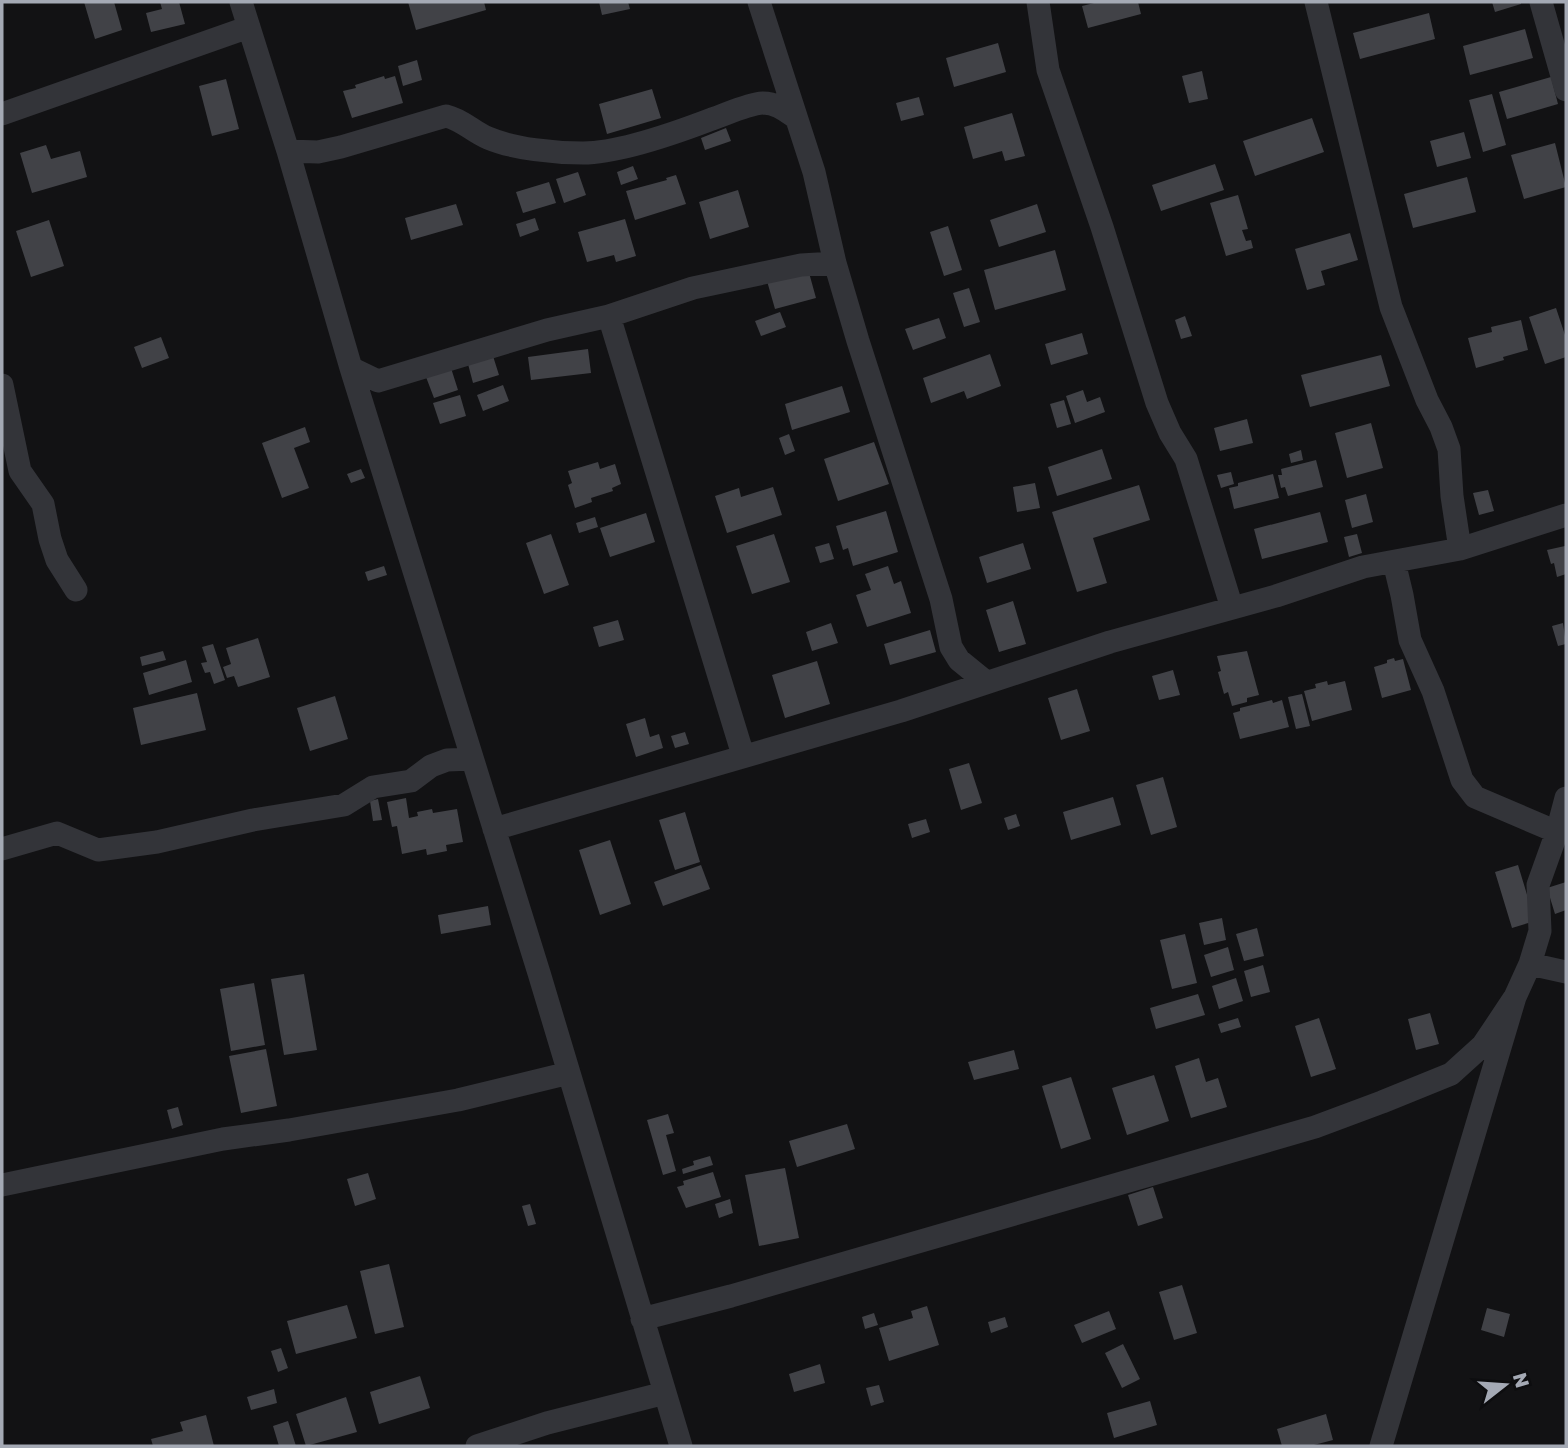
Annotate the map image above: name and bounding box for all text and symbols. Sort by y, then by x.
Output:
north arrow [1470,1350,1540,1420]
text: N [1509,1370,1535,1390]

